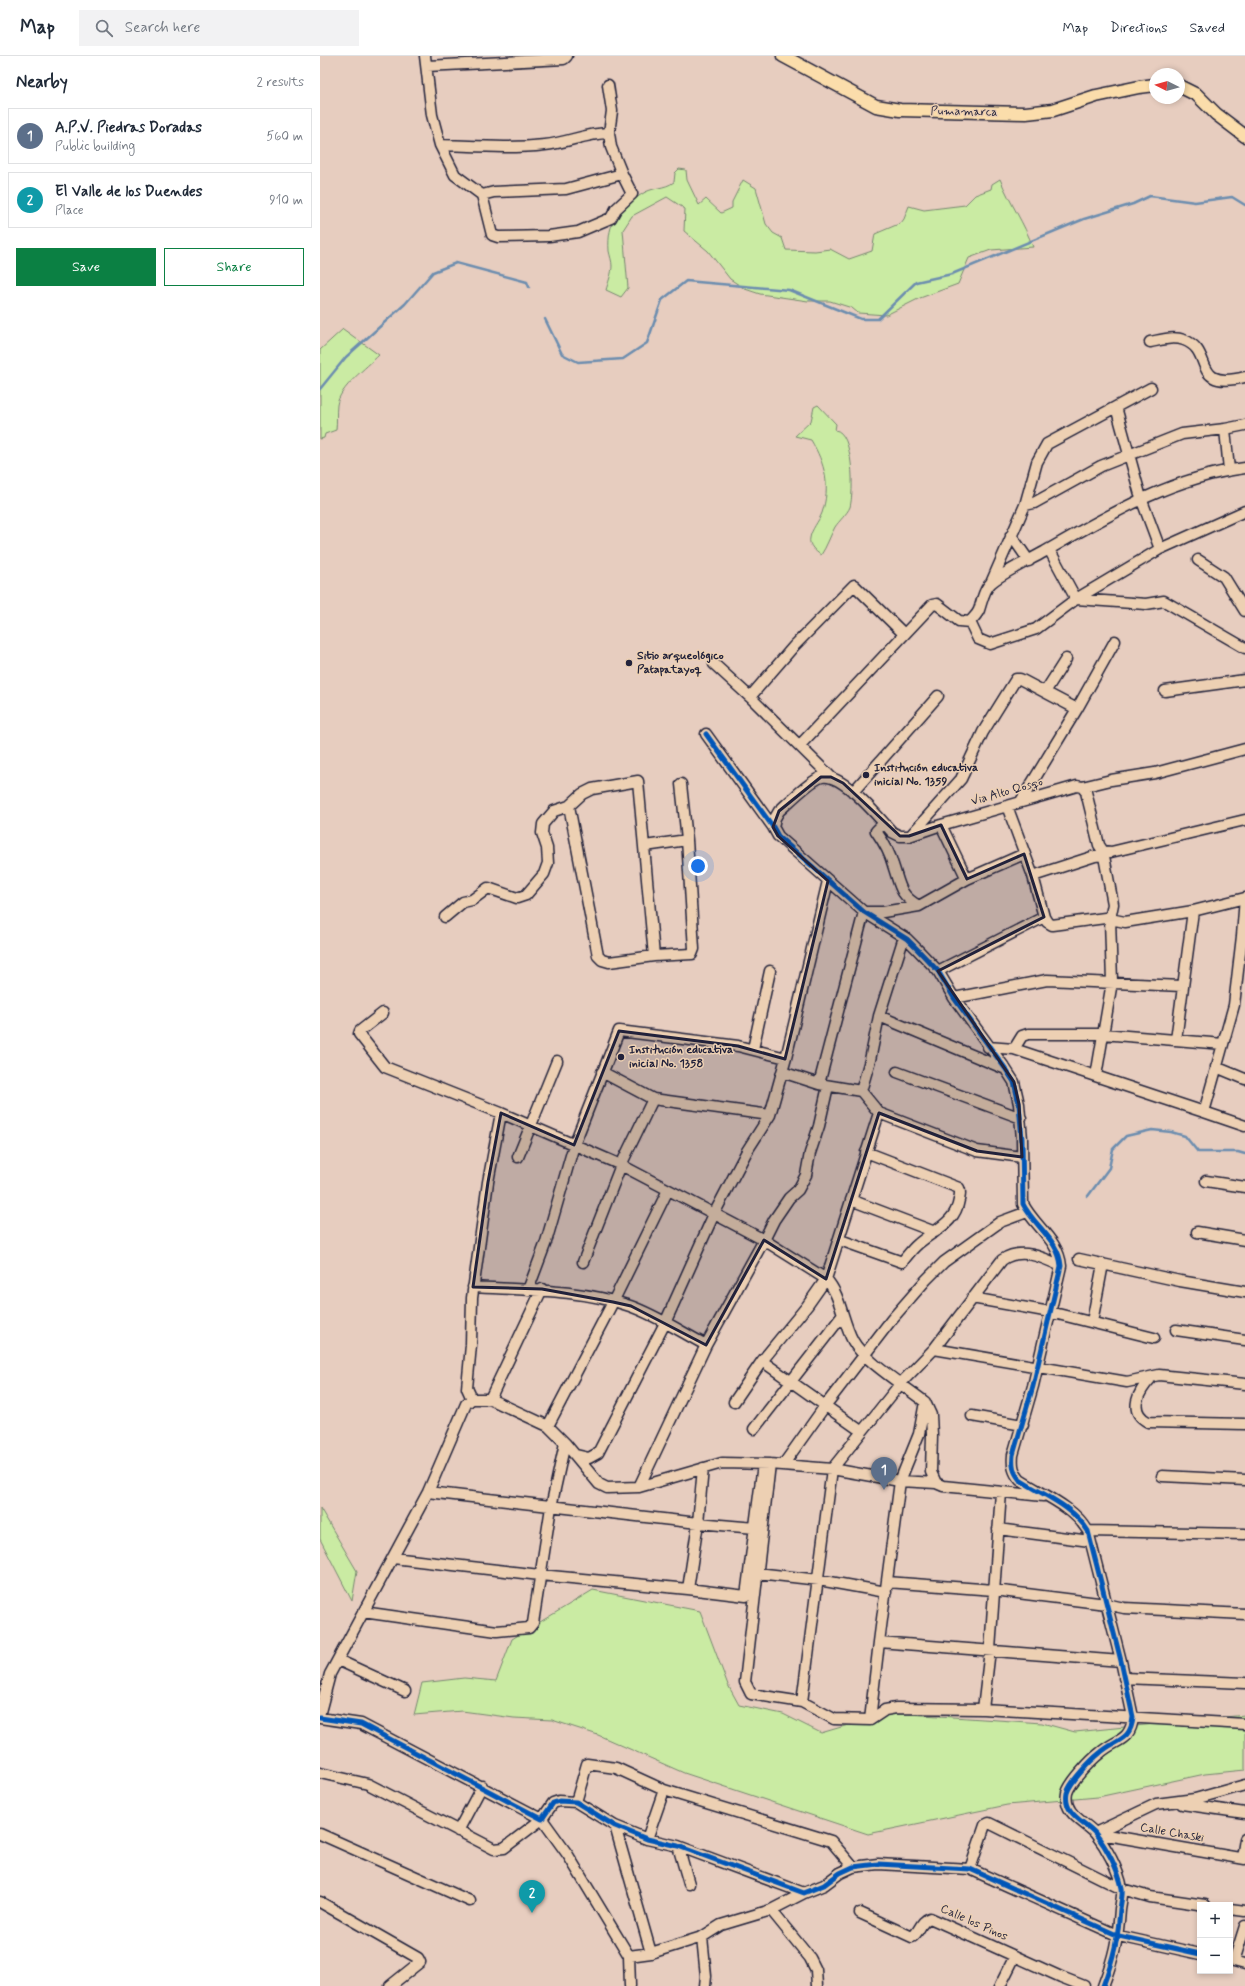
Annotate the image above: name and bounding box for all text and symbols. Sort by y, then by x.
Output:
search box [79,10,359,46]
text: Map [20,15,55,40]
icon: search [93,17,115,39]
text: Search here [125,18,200,38]
text: Map [1062,19,1088,37]
text: Directions [1110,19,1168,37]
text: Saved [1190,19,1225,37]
north arrow [1149,68,1185,104]
text: Nearby [16,71,68,93]
text: 2 results [257,74,304,91]
street label: Pumamarca [930,103,998,121]
text: A.P.V. Piedras Doradas [55,118,202,138]
text: 1 [27,128,33,145]
text: 560 m [266,128,303,145]
text: Public building [55,138,135,155]
text: El Valle de los Duendes [55,182,202,202]
text: 2 [27,192,33,209]
text: 910 m [269,192,303,209]
text: Place [55,202,84,219]
button: Save [16,248,156,286]
button: Share [164,248,304,286]
place label: Sitio arqueológico Patapatayoq [637,648,724,678]
marker: Sitio arqueológico Patapatayoq [624,658,634,668]
place label: Institución educativa inicial No. 1359 [874,760,978,790]
marker: Institución educativa inicial No. 1359 [861,770,871,780]
street label: Via Alto Qosqo [969,774,1045,810]
your location [688,856,708,876]
place label: Institución educativa inicial No. 1358 [629,1042,733,1072]
marker: Institución educativa inicial No. 1358 [616,1052,626,1062]
pin: 1 [871,1457,897,1490]
street label: Calle Chaski [1139,1820,1205,1846]
pin: 2 [519,1880,545,1913]
street label: Calle los Pinos [938,1901,1010,1945]
map controls [1197,1902,1233,1974]
button: + [1197,1902,1233,1938]
button: − [1197,1938,1233,1974]

